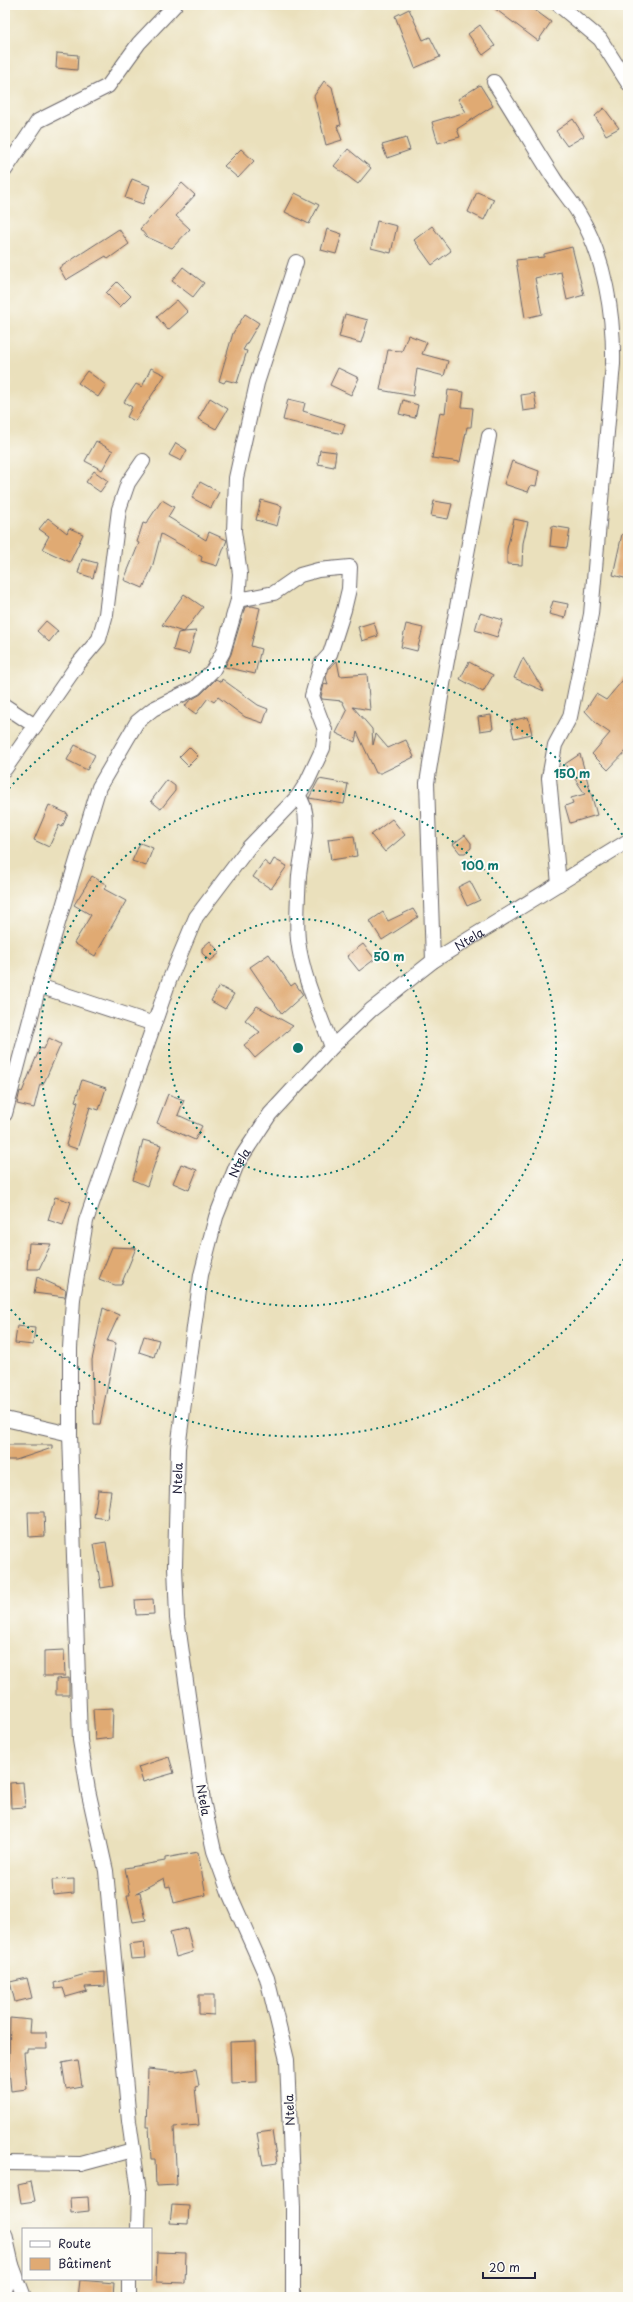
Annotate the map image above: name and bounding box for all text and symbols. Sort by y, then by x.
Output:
text: 150 m [554,764,590,782]
text: 100 m [461,856,499,874]
street label: Ntela [451,923,488,955]
text: 50 m [373,947,405,965]
centre of rings [291,1041,305,1055]
street label: Ntela [224,1144,255,1180]
street label: Ntela [168,1462,187,1494]
street label: Ntela [192,1783,216,1818]
street label: Ntela [279,2093,299,2126]
legend [22,2228,152,2280]
text: Route [58,2234,91,2252]
text: Bâtiment [58,2254,111,2272]
scale bar [483,2254,535,2280]
text: 20 m [489,2258,520,2276]

